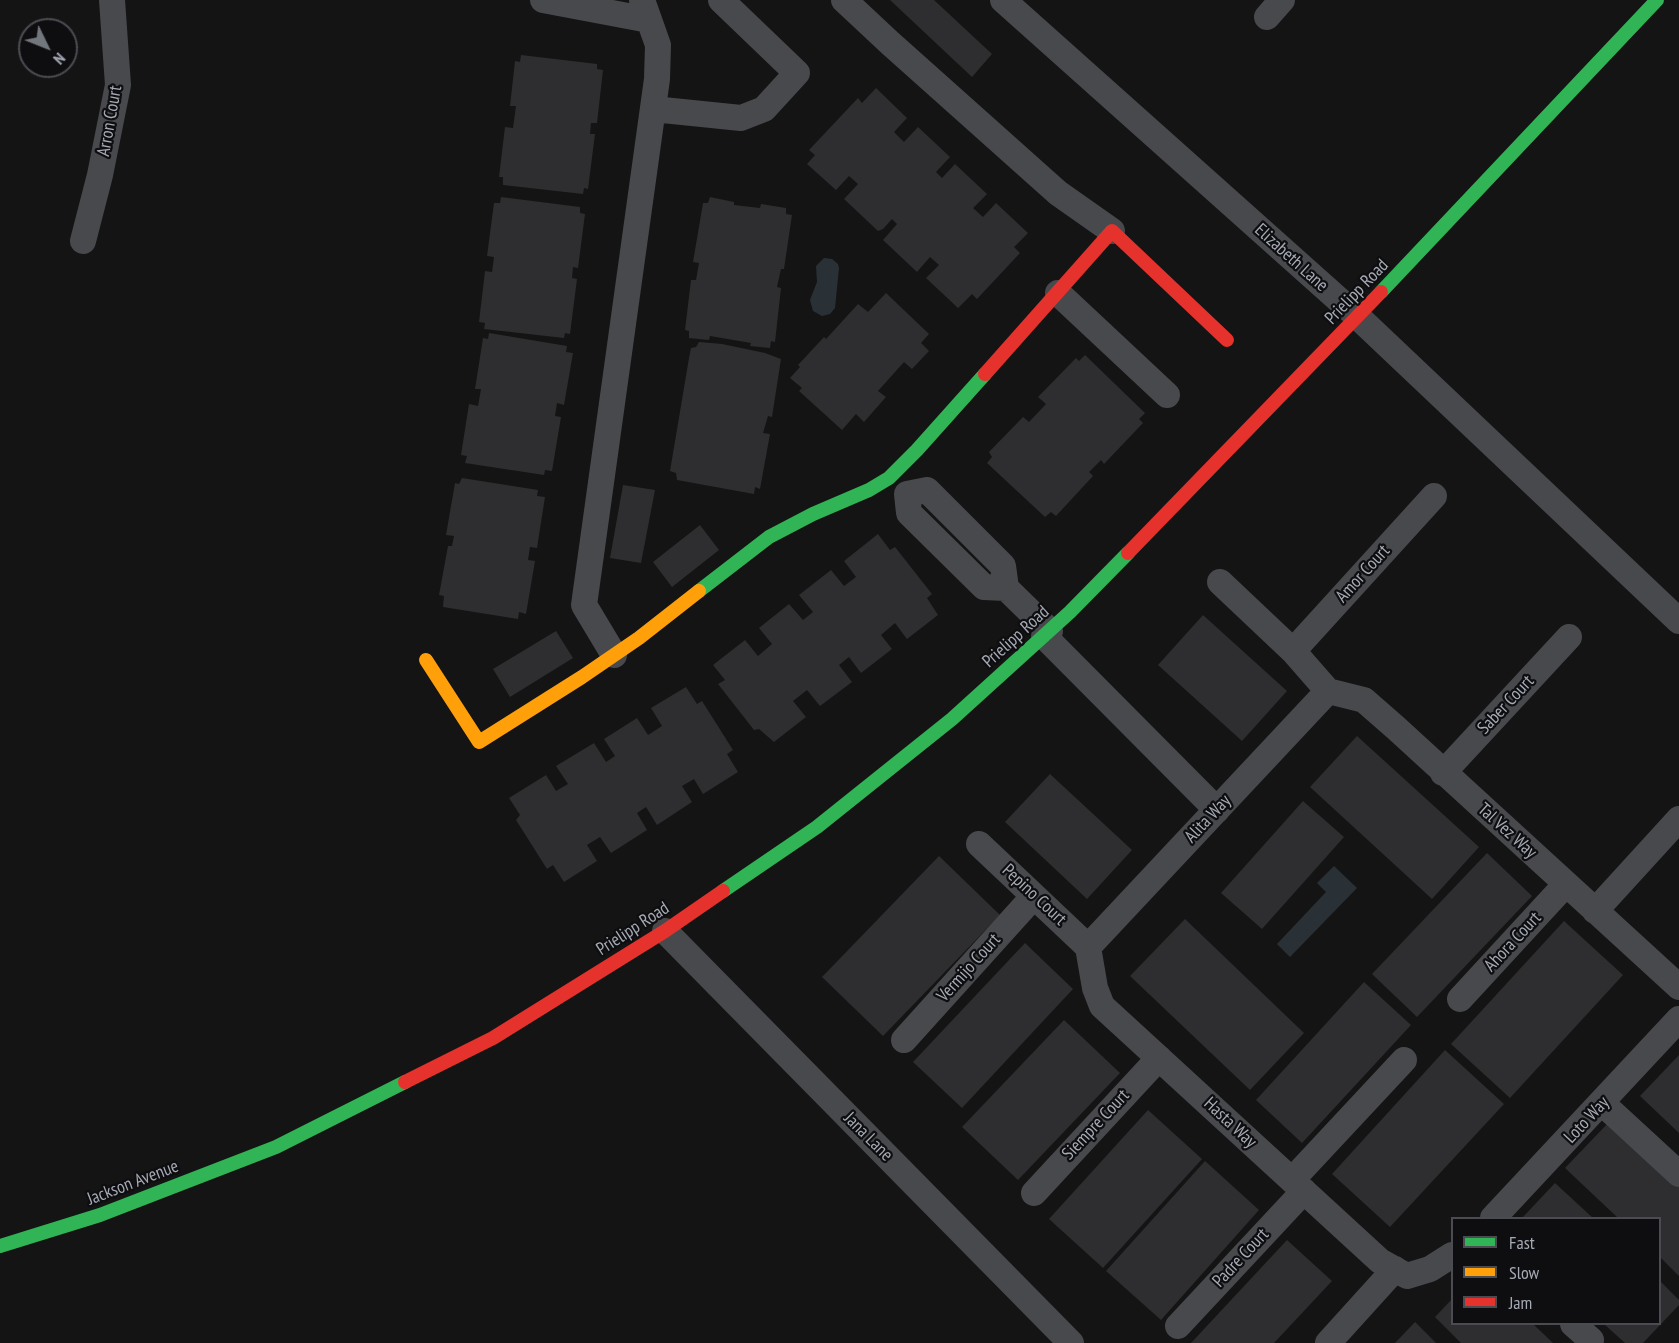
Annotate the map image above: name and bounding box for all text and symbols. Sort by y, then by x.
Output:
north arrow [18,18,78,78]
text: N [49,49,70,69]
street label: Arron Court [93,84,127,158]
street label: Elizabeth Lane [1250,219,1332,297]
street label: Prielipp Road [1321,255,1393,329]
street label: Amor Court [1331,541,1395,607]
street label: Prielipp Road [978,601,1054,673]
street label: Saber Court [1473,671,1539,739]
street label: Alita Way [1180,790,1236,848]
street label: Tal Vez Way [1473,799,1541,863]
street label: Pepino Court [997,860,1071,930]
street label: Prielipp Road [593,898,673,960]
street label: Ahora Court [1480,908,1546,976]
street label: Vermijo Court [933,929,1005,1007]
street label: Siempre Court [1058,1085,1134,1165]
street label: Loto Way [1560,1092,1614,1148]
street label: Hasta Way [1199,1093,1261,1153]
street label: Jana Lane [839,1108,897,1166]
street label: Jackson Avenue [84,1156,182,1210]
legend [1451,1217,1661,1325]
street label: Padre Court [1208,1224,1274,1292]
text: Fast [1509,1231,1535,1254]
text: Slow [1509,1261,1539,1284]
text: Jam [1509,1291,1532,1314]

